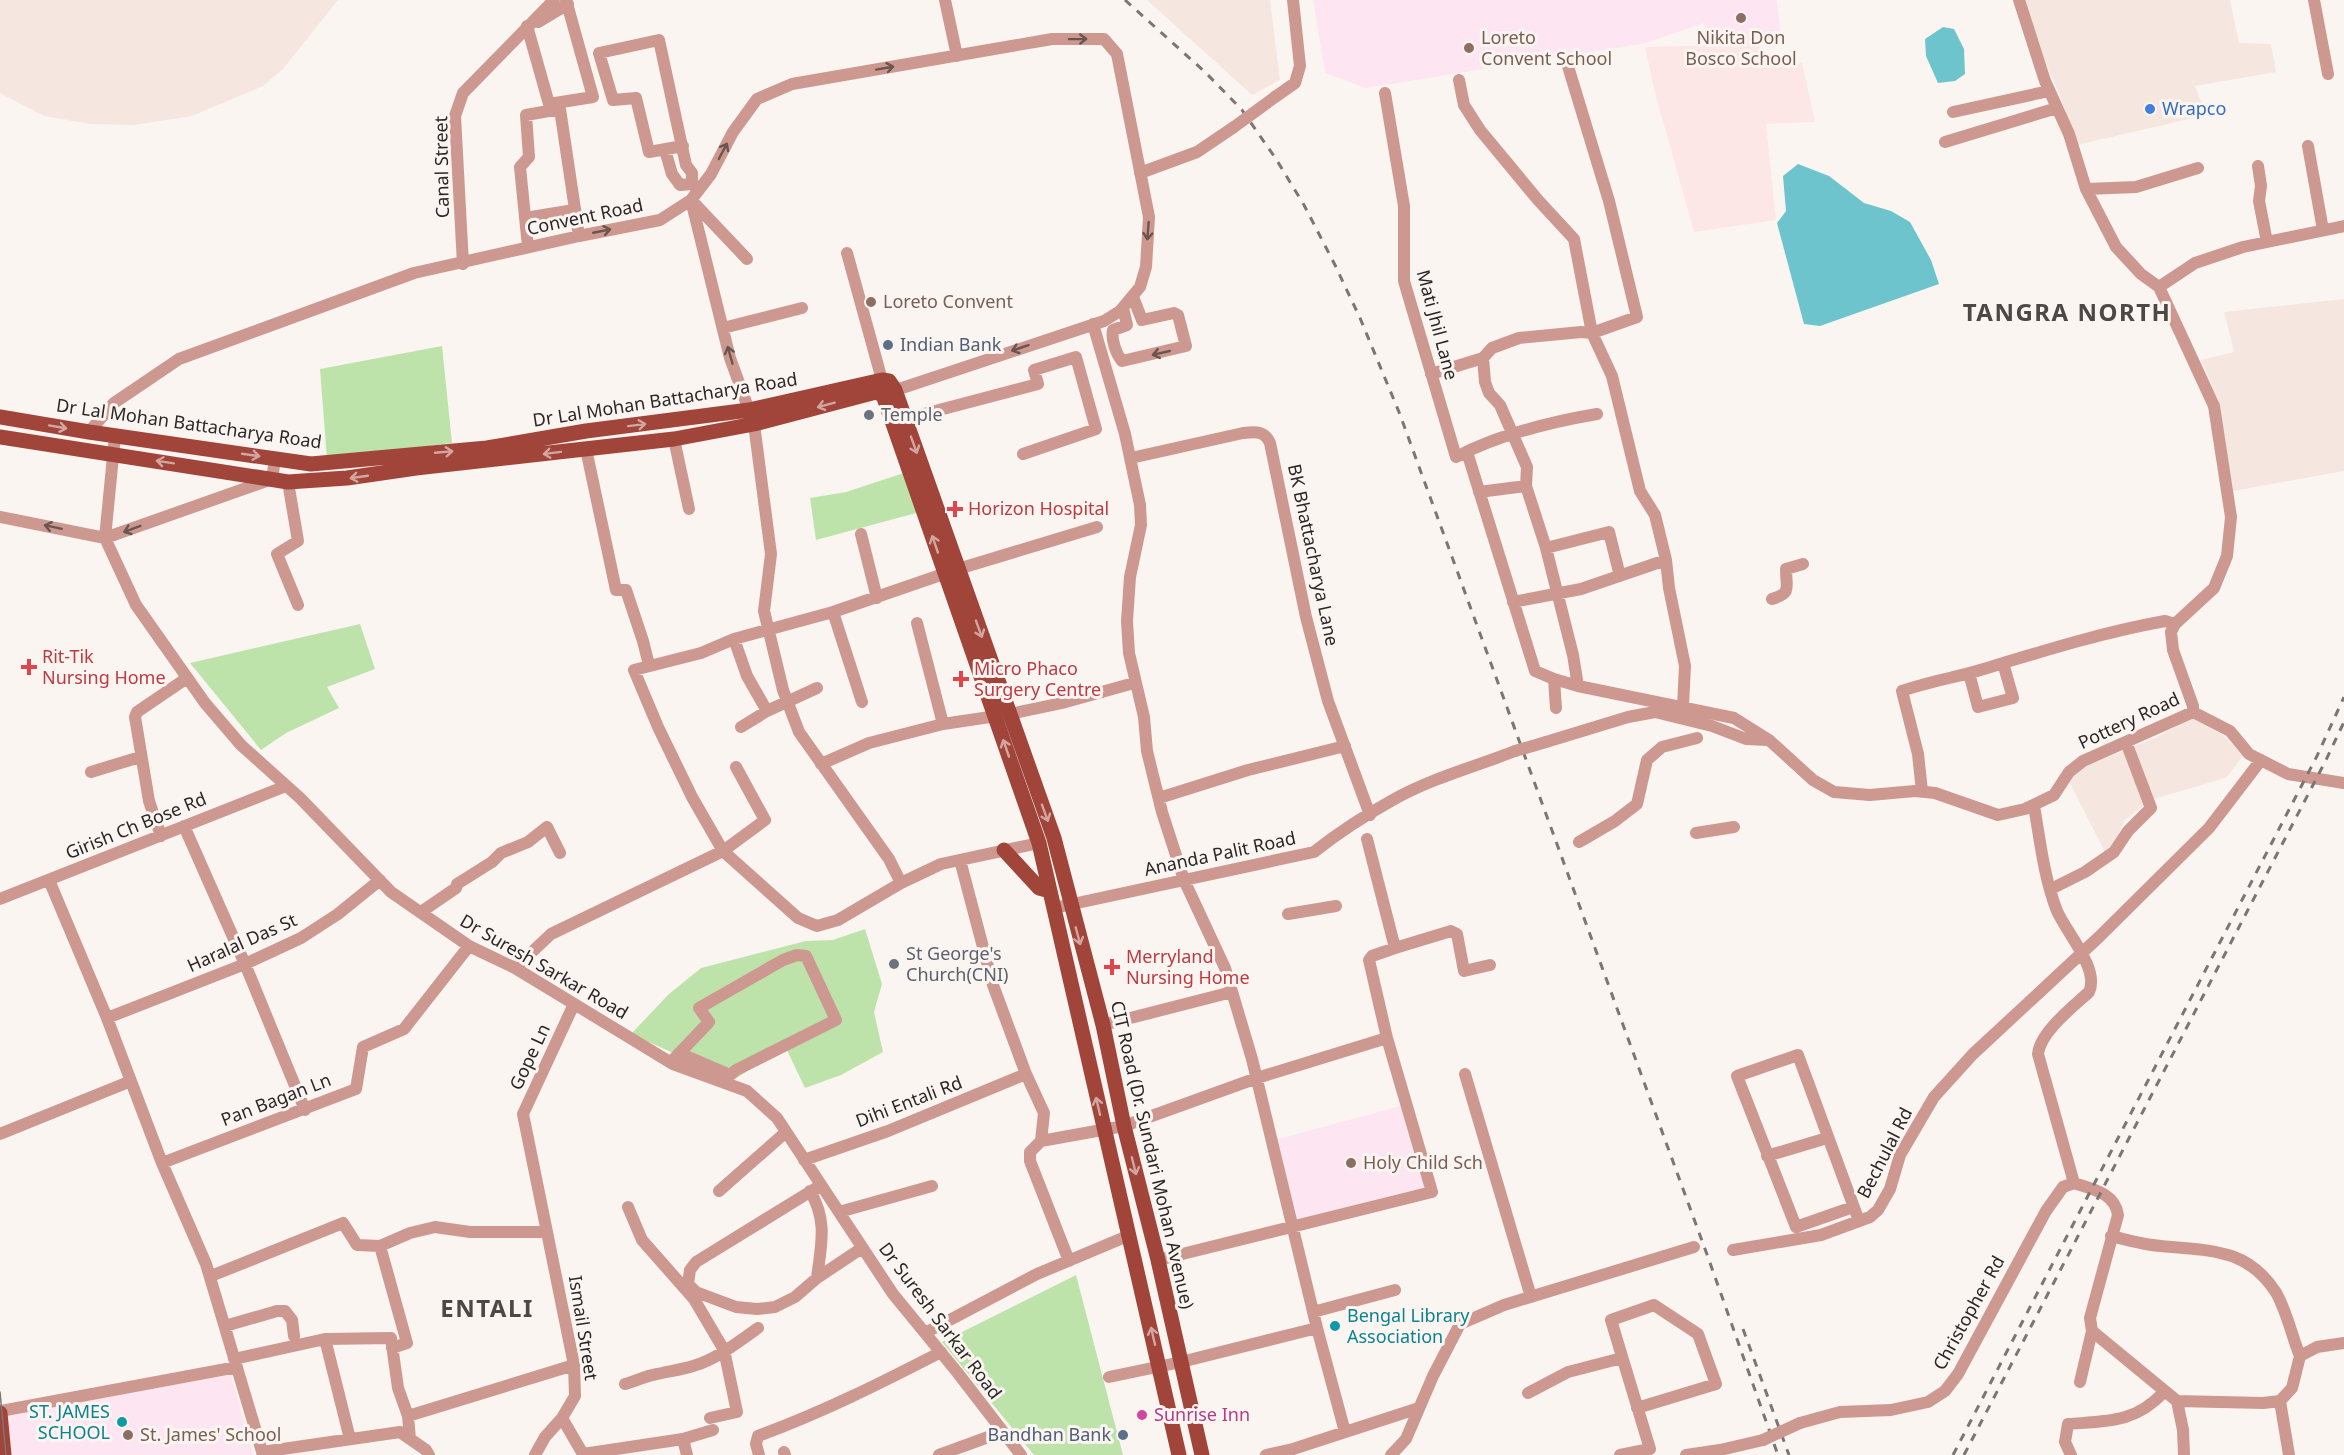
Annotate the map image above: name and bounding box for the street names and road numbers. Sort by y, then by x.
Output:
street label: Canal Street [428,115,454,218]
street label: Convent Road [524,192,645,240]
street label: Mati Jhil Lane [1412,267,1464,382]
street label: Dr Lal Mohan Battacharya Road [531,366,799,432]
street label: Dr Lal Mohan Battacharya Road [55,392,323,454]
street label: BK Bhattacharya Lane [1283,462,1345,648]
street label: Pottery Road [2074,686,2183,754]
street label: Girish Ch Bose Rd [62,786,210,864]
street label: Ananda Palit Road [1142,825,1298,881]
street label: Haralal Das St [183,907,301,977]
street label: Dr Suresh Sarkar Road [456,908,633,1024]
street label: CIT Road (Dr. Sundari Mohan Avenue) [1106,998,1200,1311]
street label: Gope Ln [503,1020,555,1094]
street label: Pan Bagan Ln [217,1067,334,1131]
street label: Dihi Entali Rd [852,1070,965,1132]
street label: Bechulal Rd [1851,1103,1917,1202]
street label: Dr Suresh Sarkar Road [874,1237,1008,1404]
street label: Christopher Rd [1927,1251,2009,1374]
street label: Ismail Street [564,1274,604,1382]

